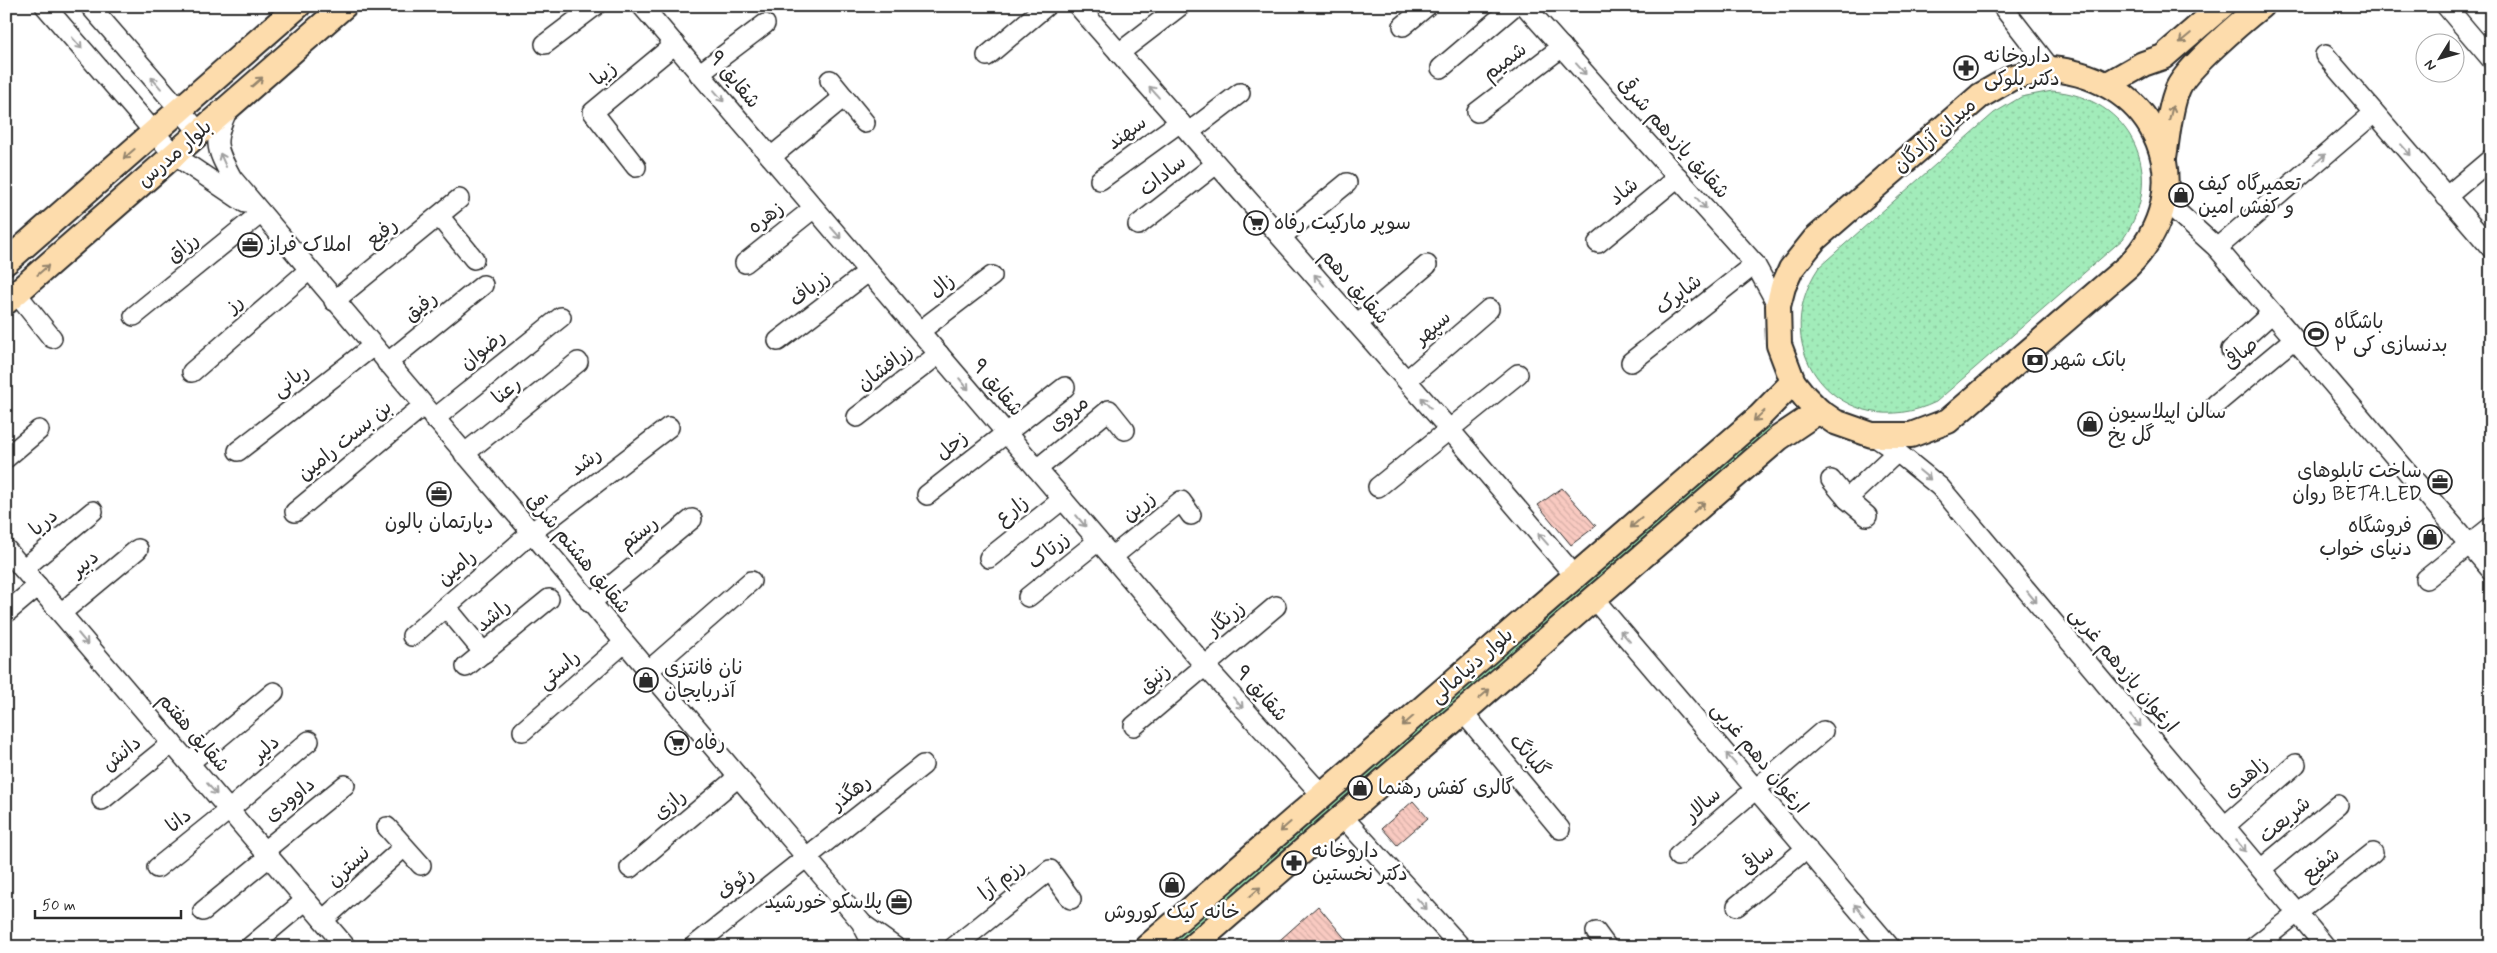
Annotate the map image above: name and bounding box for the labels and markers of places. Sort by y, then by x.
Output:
place label: داروخانه دکتر بلوکی [1984,43,2060,93]
pharmacy icon: داروخانه دکتر بلوکی [1953,55,1979,81]
place label: تعمیرگاه کیف و کفش امین [2198,171,2301,221]
shop icon: تعمیرگاه کیف و کفش امین [2168,182,2194,208]
supermarket icon: سوپر مارکیت رفاه [1243,210,1269,236]
place label: سوپر مارکیت رفاه [1274,210,1411,237]
office icon: املاک فراز [237,232,263,258]
place label: املاک فراز [266,232,351,259]
place label: باشگاه بدنسازی کی ۲ [2334,309,2448,359]
sports icon: باشگاه بدنسازی کی ۲ [2303,321,2329,347]
bank icon: بانک شهر [2022,347,2048,373]
place label: بانک شهر [2050,347,2126,374]
place label: سالن اپیلاسیون گل یخ [2108,399,2226,449]
shop icon: سالن اپیلاسیون گل یخ [2077,411,2103,437]
place label: ساخت تابلوهای روان BETA.LED [2292,458,2422,508]
office icon: ساخت تابلوهای روان BETA.LED [2427,469,2453,495]
office icon: دپارتمان بالون [426,481,452,507]
place label: دپارتمان بالون [385,509,493,536]
place label: فروشگاه دنیای خواب [2319,513,2412,563]
shop icon: فروشگاه دنیای خواب [2417,524,2443,550]
place label: نان فانتزی آذربایجان [664,655,743,705]
shop icon: نان فانتزی آذربایجان [633,667,659,693]
supermarket icon: رفاه [664,730,690,756]
place label: رفاه [694,730,725,757]
shop icon: گالری کفش رهنما [1347,775,1373,801]
place label: گالری کفش رهنما [1378,775,1515,802]
place label: داروخانه دکتر نخستین [1312,838,1408,888]
pharmacy icon: داروخانه دکتر نخستین [1281,850,1307,876]
shop icon: خانه کیک کوروش [1159,872,1185,898]
place label: پلاسکو خورشید [765,889,882,916]
office icon: پلاسکو خورشید [886,889,912,915]
place label: خانه کیک کوروش [1104,899,1240,926]

